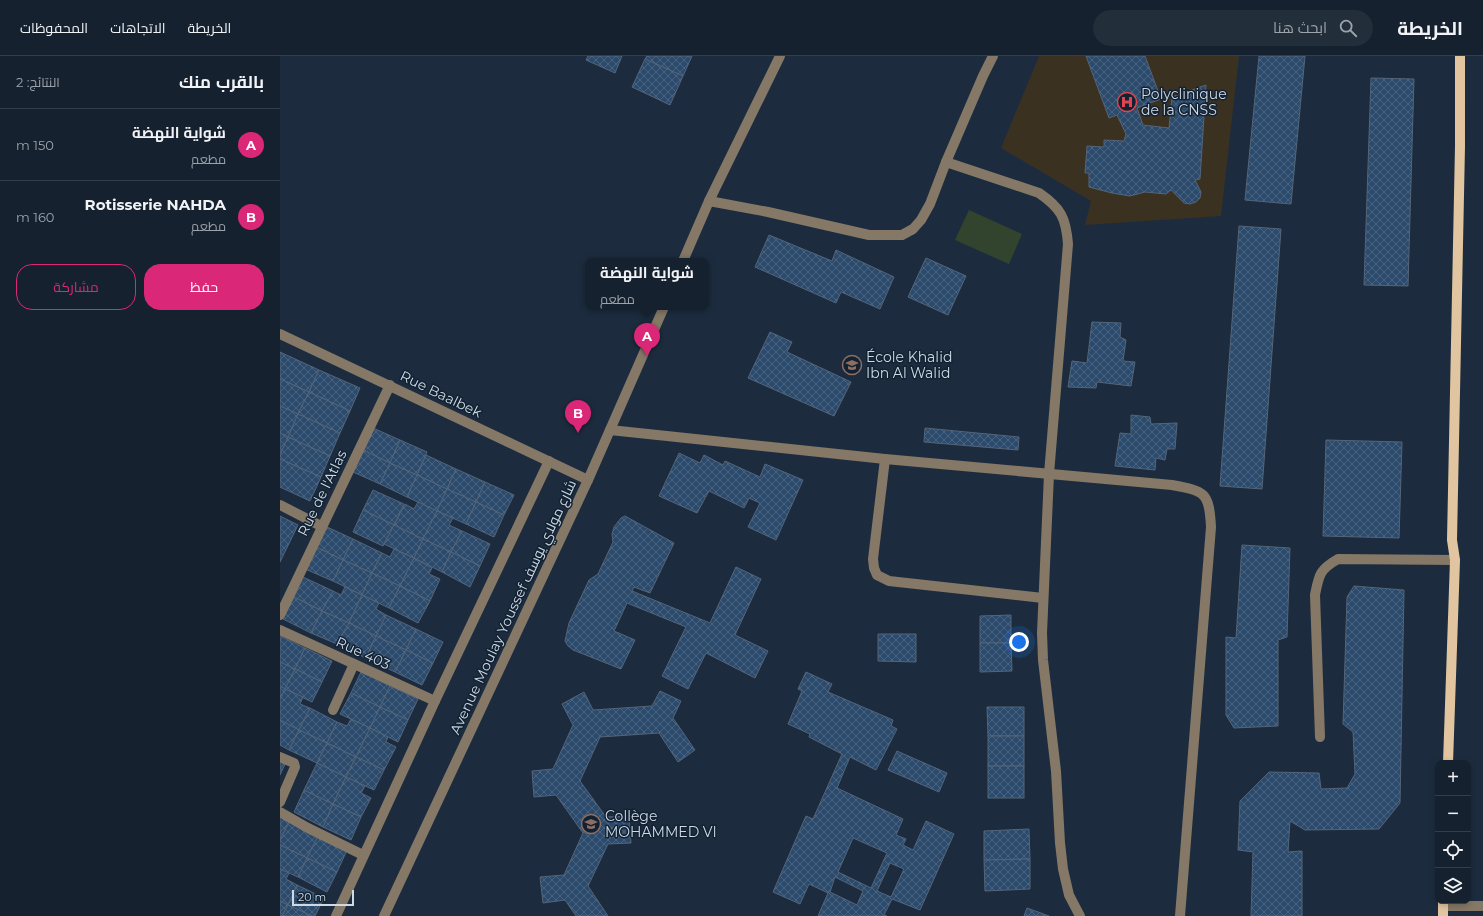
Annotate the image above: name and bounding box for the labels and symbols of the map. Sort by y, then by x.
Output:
place label: Polyclinique de la CNSS [1141,85,1227,119]
hospital icon: Polyclinique de la CNSS [1116,91,1138,113]
pin: A [634,323,660,356]
place label: École Khalid Ibn Al Walid [866,348,952,382]
school or university icon: École Khalid Ibn Al Walid [841,354,863,376]
street label: Rue Baalbek [397,366,485,422]
pin: B [565,400,591,433]
street label: Rue de l'Atlas [293,447,351,539]
street label: Avenue Moulay Youssef شارع مولاي يوسف [446,477,583,739]
your location [1009,632,1029,652]
street label: Rue 403 [333,633,393,673]
place label: Collège MOHAMMED VI [605,807,717,841]
school or university icon: Collège MOHAMMED VI [580,813,602,835]
scale bar [292,888,354,907]

